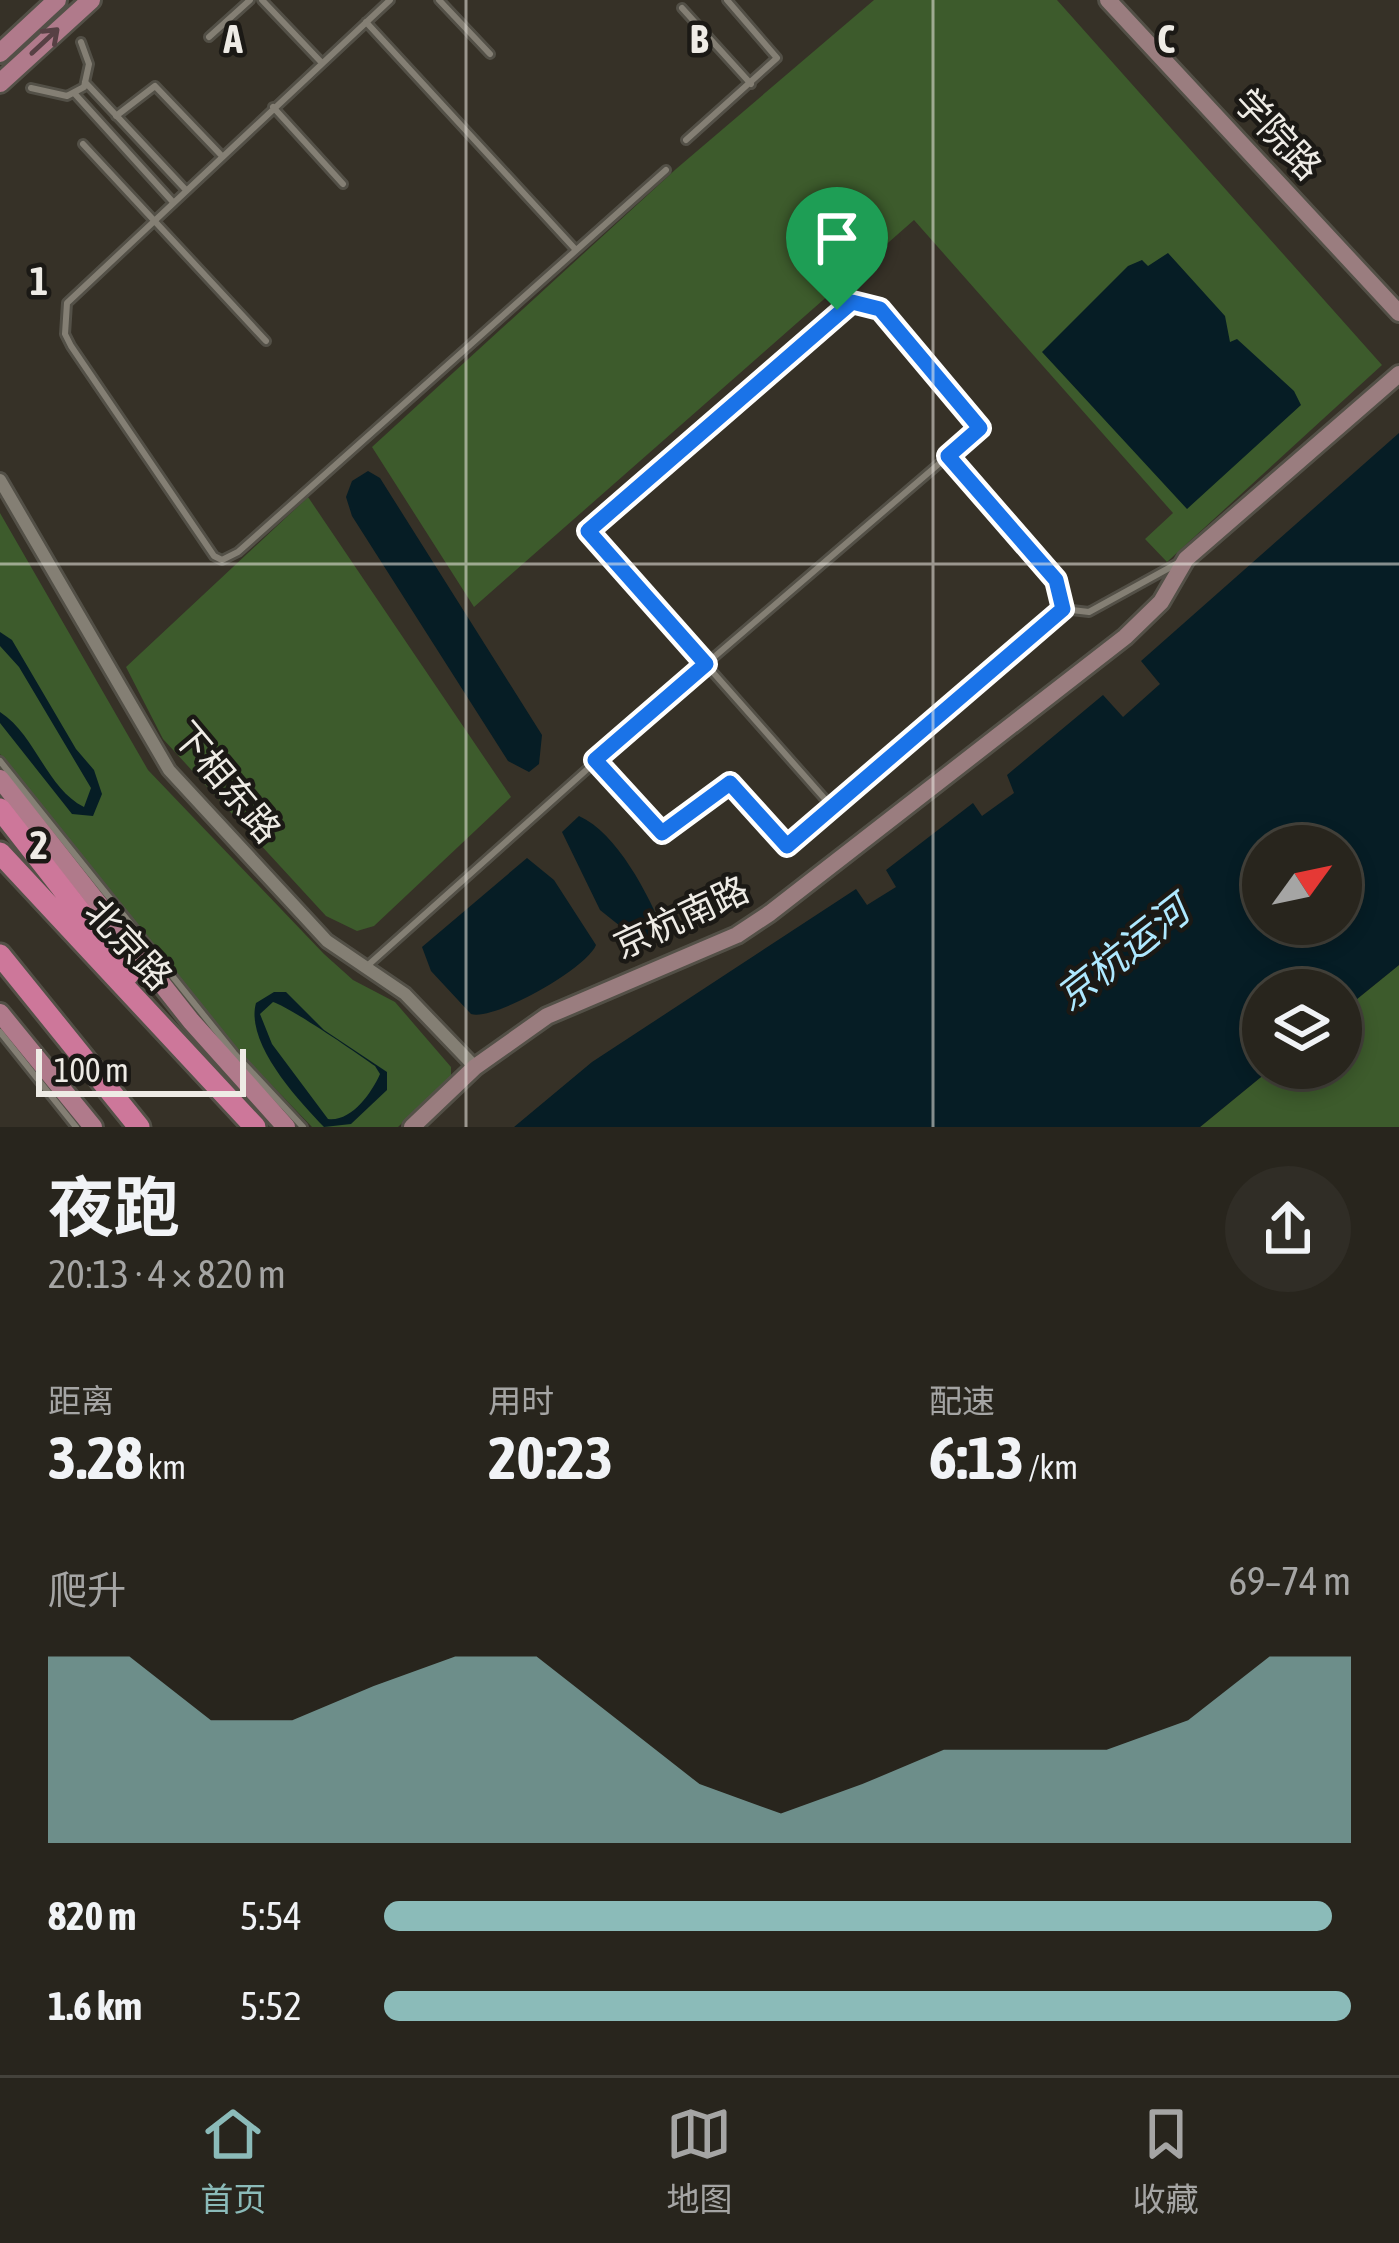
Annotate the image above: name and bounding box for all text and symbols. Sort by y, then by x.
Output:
text: A [222,17,243,61]
text: B [690,17,709,61]
text: C [1157,17,1175,61]
one-way arrow [30,28,60,56]
street label: 学院路 [1226,80,1330,188]
pin [786,187,888,310]
icon: arrive [804,205,870,271]
text: 1 [30,259,48,303]
street label: 下相东路 [165,713,289,851]
text: 2 [30,823,48,867]
north arrow [1242,825,1362,945]
map controls [1242,825,1362,1089]
street label: 京杭南路 [607,868,755,966]
water label: 京杭运河 [1047,883,1203,1018]
street label: 北京路 [77,890,181,998]
button: layers [1242,969,1362,1089]
scale bar [36,1043,246,1096]
text: 100 m [54,1051,129,1089]
button: share [1225,1166,1351,1292]
text: 夜跑 [48,1169,180,1245]
text: 20:13 · 4 × 820 m [48,1252,286,1296]
text: 距离 [48,1382,114,1420]
text: 用时 [488,1382,554,1420]
text: 配速 [929,1382,995,1420]
text: 3.28 [48,1423,143,1492]
text: 20:23 [488,1423,613,1492]
text: 6:13 [929,1423,1024,1492]
text: km [143,1448,186,1486]
text: /km [1024,1448,1078,1486]
text: 69–74 m [1229,1559,1351,1603]
text: 爬升 [48,1568,126,1612]
text: 820 m [48,1894,136,1938]
text: 5:54 [240,1894,302,1938]
text: 1.6 km [48,1984,142,2028]
text: 5:52 [240,1984,302,2028]
tab: 首页 [200,2101,266,2221]
tab: 地图 [666,2101,732,2221]
tab: 收藏 [1133,2101,1199,2221]

